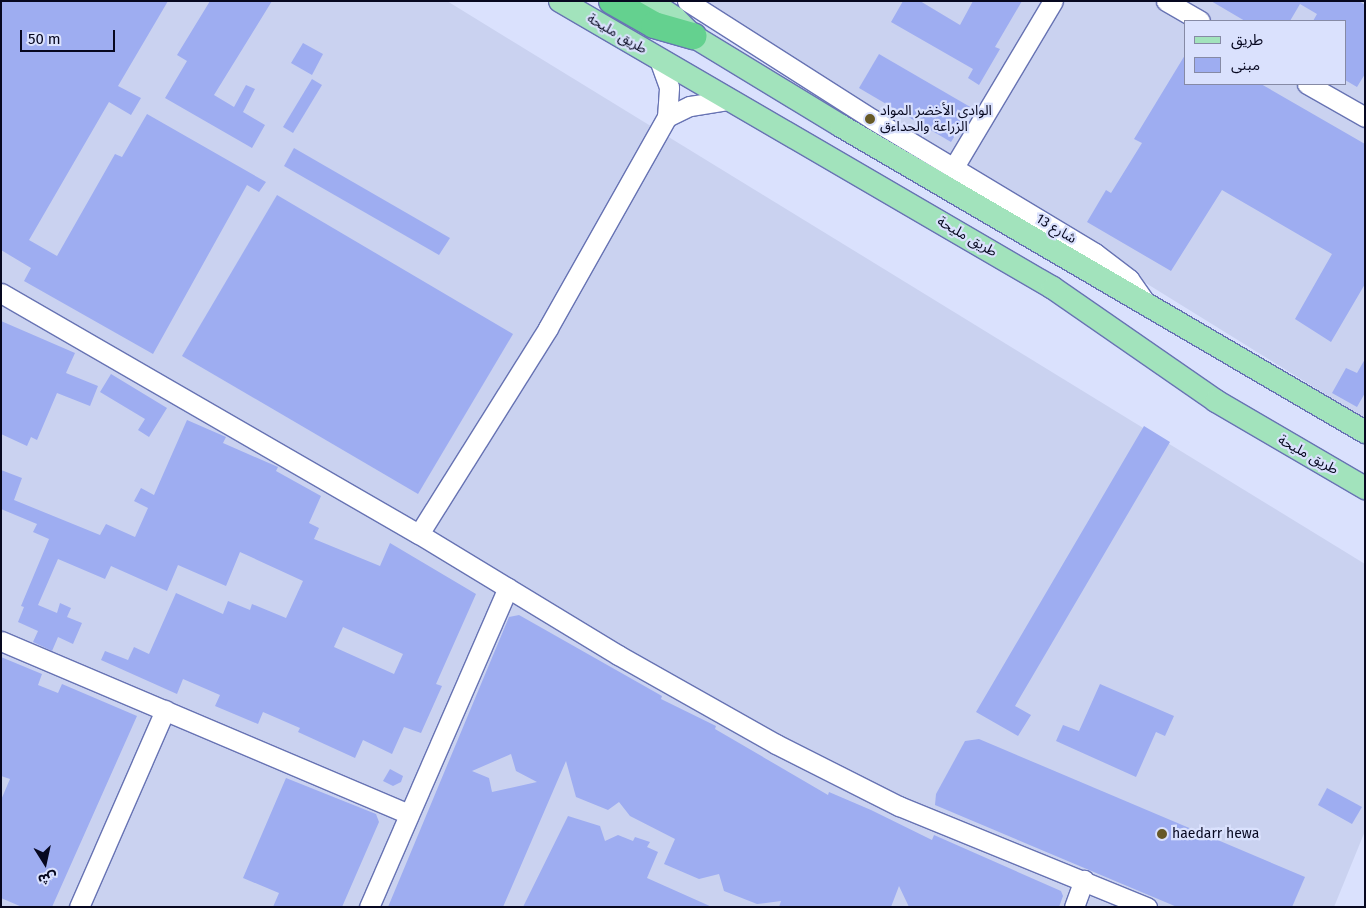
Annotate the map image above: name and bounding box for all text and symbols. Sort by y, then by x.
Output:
street label: طريق مليحة [584,10,650,58]
scale bar [22,20,118,52]
legend [1184,20,1346,85]
text: 50 m [28,30,61,48]
text: طريق [1231,31,1263,49]
text: مبنى [1231,56,1260,74]
place label: الوادى الأخضر المواد الزراعة والحداءق [880,103,992,136]
marker: الوادى الأخضر المواد الزراعة والحداءق [864,113,876,125]
street label: شارع 13 [1033,210,1079,248]
street label: طريق مليحة [934,213,1000,261]
street label: طريق مليحة [1275,432,1341,478]
place label: haedarr hewa [1172,826,1259,842]
marker: haedarr hewa [1156,828,1168,840]
north arrow [20,838,70,888]
text: ش [37,868,59,888]

